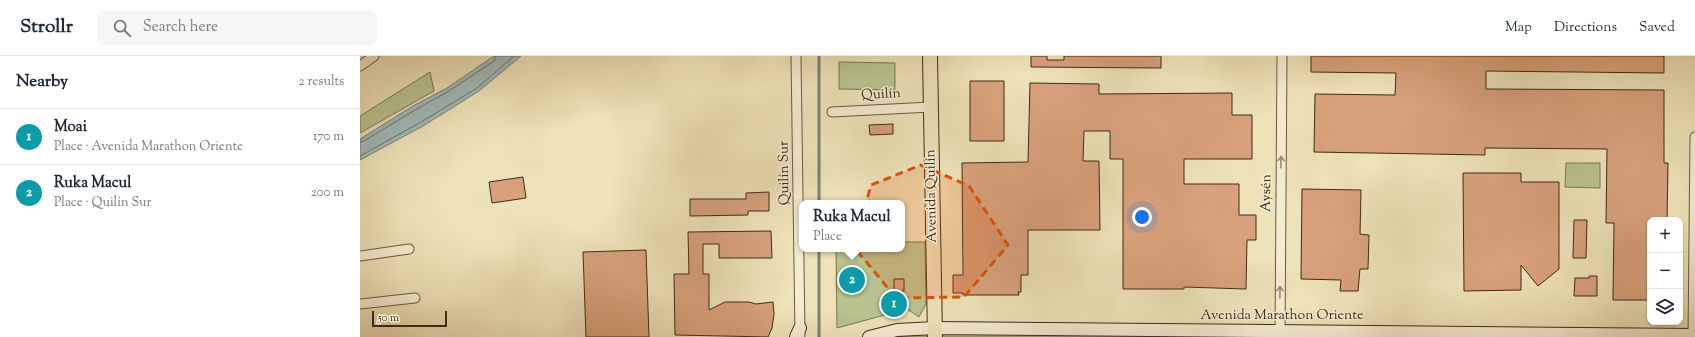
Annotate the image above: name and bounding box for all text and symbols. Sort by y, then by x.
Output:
search box [97,10,377,46]
text: Strollr [20,14,73,41]
icon: search [111,17,133,39]
text: Search here [143,17,218,38]
text: Map [1505,18,1532,38]
text: Directions [1554,18,1617,38]
text: Saved [1639,18,1675,38]
text: Nearby [16,70,68,94]
text: 2 results [299,73,344,91]
street label: Quilín [861,84,901,106]
text: Moai [54,117,87,138]
text: 1 [27,128,31,146]
text: 170 m [313,128,344,146]
text: Place · Avenida Marathon Oriente [54,138,243,156]
street label: Quilín Sur [774,140,796,205]
street label: Avenida Quilín [921,149,943,243]
one-way arrow [1277,156,1285,169]
text: Ruka Macul [54,173,131,194]
street label: Aysén [1257,174,1277,212]
text: 2 [26,184,32,202]
text: 200 m [311,184,344,202]
text: Place · Quilín Sur [54,194,152,212]
popup [799,200,905,252]
text: Ruka Macul [813,207,891,228]
your location [1132,207,1152,227]
map controls [1647,217,1683,325]
button: + [1647,217,1683,253]
text: Place [813,228,842,246]
button: − [1647,253,1683,289]
pin: 2 [839,265,865,295]
one-way arrow [1276,286,1284,299]
pin: 1 [881,289,907,319]
button: layers [1647,289,1683,325]
street label: Avenida Marathon Oriente [1200,306,1364,326]
scale bar [372,309,447,328]
text: 50 m [378,310,399,326]

